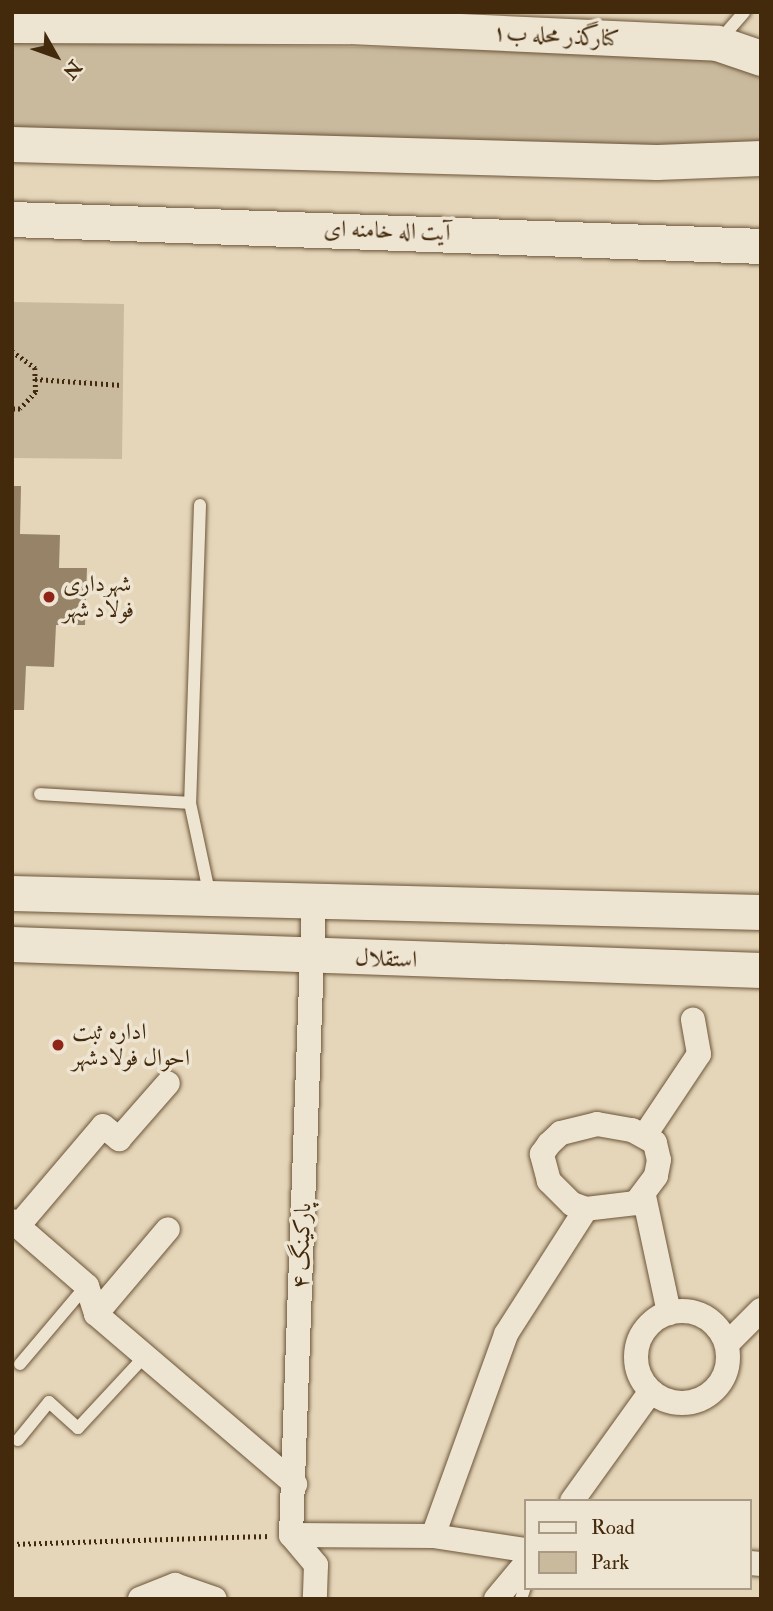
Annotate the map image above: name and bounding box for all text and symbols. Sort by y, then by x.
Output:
street label: کنارگذر محله ب۱ [492,19,620,53]
north arrow [21,21,91,91]
text: N [57,55,87,84]
street label: آیت اله خامنه ای [323,215,451,247]
place label: شهرداری فولاد شهر [63,570,134,624]
marker: شهرداری فولاد شهر [41,589,57,605]
street label: استقلال [354,944,418,974]
place label: اداره ثبت احوال فولادشهر [72,1018,190,1072]
marker: اداره ثبت احوال فولادشهر [50,1037,66,1053]
street label: پارکینگ ۴ [287,1202,317,1290]
legend [524,1499,752,1590]
text: Road [591,1514,635,1541]
text: Park [591,1549,629,1576]

